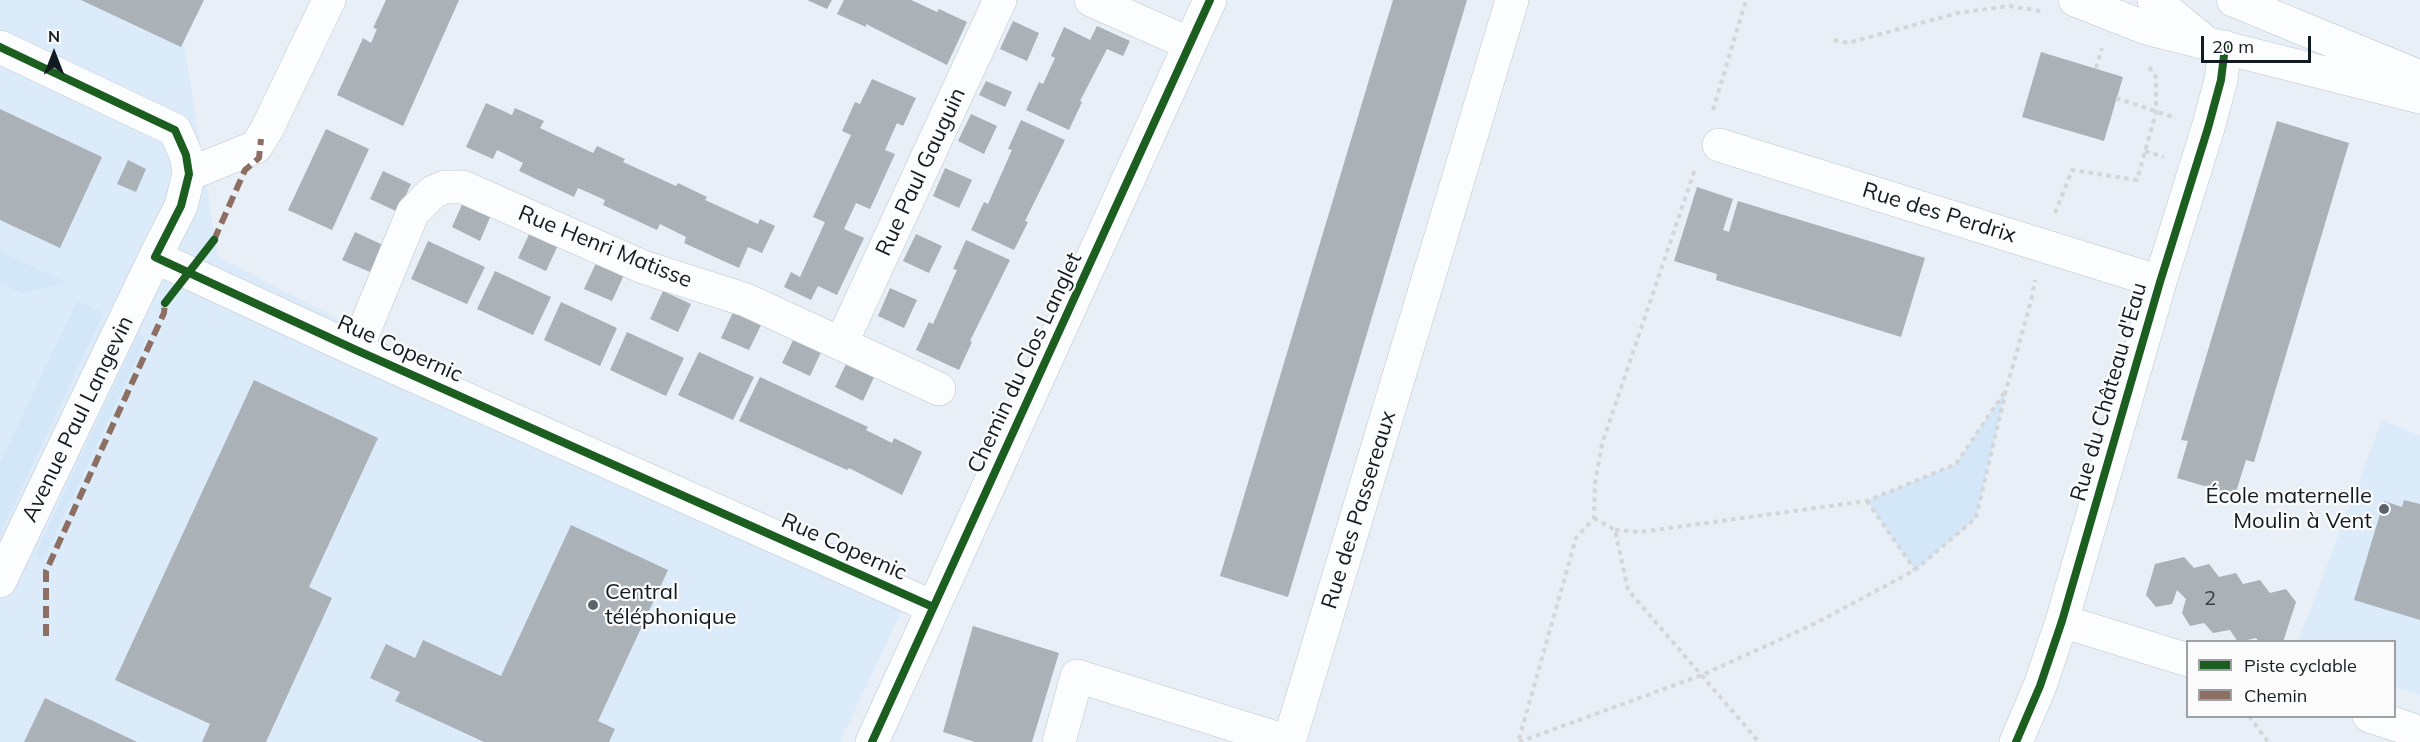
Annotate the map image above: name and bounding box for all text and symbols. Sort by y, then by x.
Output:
north arrow [24,24,84,84]
scale bar [2204,24,2314,62]
text: N [48,26,60,46]
text: 20 m [2212,35,2254,58]
street label: Rue Paul Gauguin [871,84,971,260]
street label: Rue des Perdrix [1859,177,2019,249]
street label: Rue Henri Matisse [514,200,696,294]
street label: Chemin du Clos Langlet [962,248,1088,478]
street label: Rue du Château d'Eau [2065,280,2153,504]
street label: Rue Copernic [333,310,467,388]
street label: Avenue Paul Langevin [17,312,139,526]
street label: Rue des Passereaux [1316,408,1402,612]
place label: École maternelle Moulin à Vent [2206,483,2372,534]
marker: École maternelle Moulin à Vent [2377,502,2391,516]
street label: Rue Copernic [777,508,911,586]
place label: Central téléphonique [605,579,736,630]
house number: 2 [2204,587,2216,611]
marker: Central téléphonique [586,598,600,612]
legend [2186,640,2396,718]
text: Piste cyclable [2244,654,2357,677]
text: Chemin [2244,684,2307,707]

